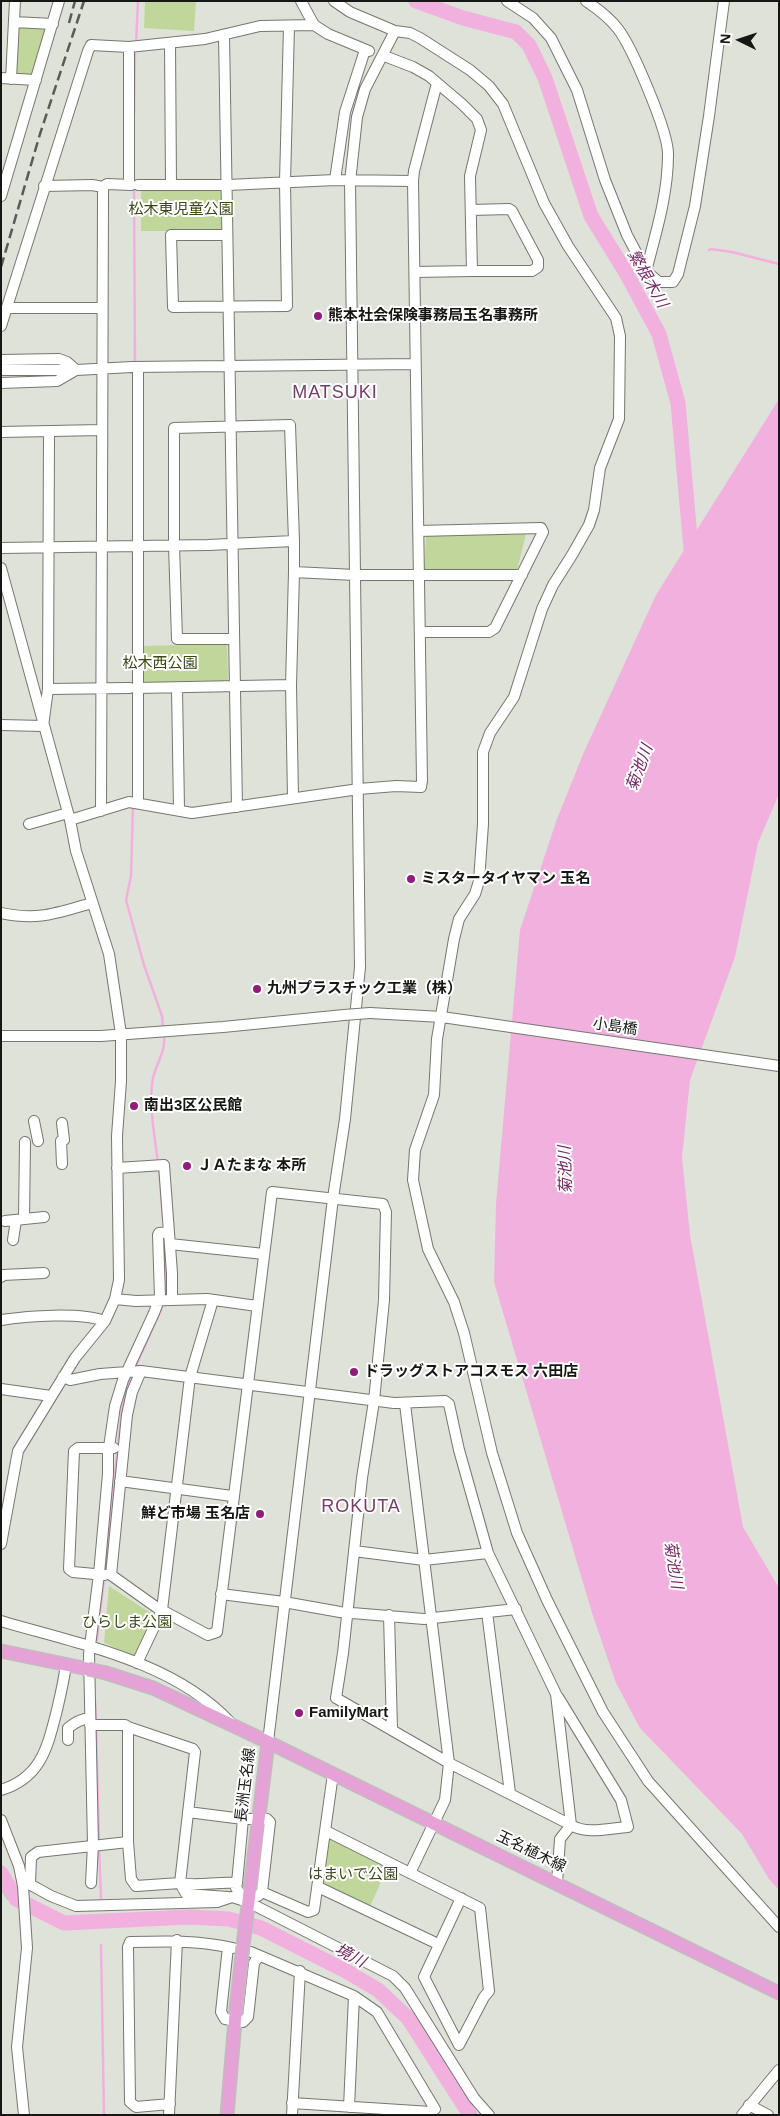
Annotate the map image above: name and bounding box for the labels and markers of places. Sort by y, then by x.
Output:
place label: 熊本社会保険事務局玉名事務所 [328,307,538,325]
marker: 熊本社会保険事務局玉名事務所 [312,310,324,322]
place label: ミスタータイヤマン 玉名 [421,870,590,888]
marker: ミスタータイヤマン 玉名 [405,873,417,885]
place label: 九州プラスチック工業（株） [267,980,462,998]
marker: 九州プラスチック工業（株） [251,983,263,995]
place label: 南出3区公民館 [144,1097,242,1115]
marker: 南出3区公民館 [128,1100,140,1112]
place label: ＪＡたまな 本所 [197,1157,306,1175]
marker: ＪＡたまな 本所 [181,1160,193,1172]
place label: ドラッグストアコスモス 六田店 [364,1363,578,1381]
marker: ドラッグストアコスモス 六田店 [348,1366,360,1378]
place label: 鮮ど市場 玉名店 [141,1505,250,1523]
marker: 鮮ど市場 玉名店 [254,1508,266,1520]
place label: FamilyMart [309,1704,388,1722]
marker: FamilyMart [293,1707,305,1719]

